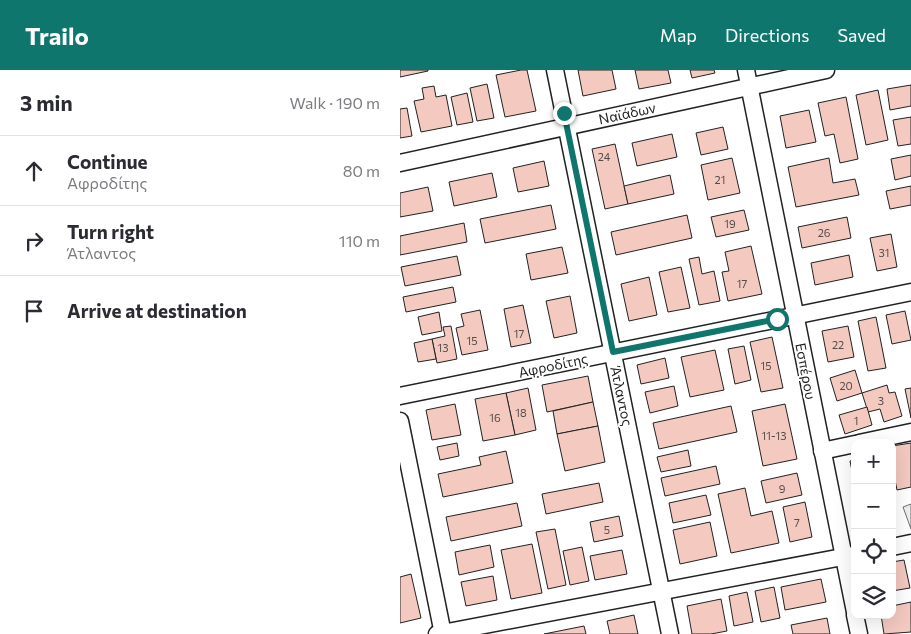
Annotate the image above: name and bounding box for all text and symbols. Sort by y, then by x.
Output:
text: Trailo [25,21,89,50]
text: Map [660,24,697,46]
text: Directions [725,24,809,46]
text: Saved [837,24,886,46]
text: 3 min [20,90,73,115]
text: Walk · 190 m [290,93,380,112]
street label: Ναϊάδων [597,99,657,127]
route end [553,102,576,125]
text: Continue [67,150,147,173]
house number: 24 [598,150,611,163]
icon: ahead [20,157,48,185]
text: 80 m [343,161,380,180]
text: Αφροδίτης [67,173,147,192]
house number: 21 [715,173,725,186]
house number: 19 [724,217,736,230]
text: Turn right [67,220,154,243]
house number: 26 [818,226,831,239]
icon: right [20,227,48,255]
text: 110 m [339,231,380,250]
text: Άτλαντος [67,243,136,262]
house number: 31 [879,246,889,259]
house number: 17 [737,277,747,290]
icon: arrive [20,297,48,325]
text: Arrive at destination [67,299,247,322]
route start [766,308,789,331]
house number: 17 [514,327,524,340]
house number: 15 [466,334,478,347]
house number: 22 [832,338,844,351]
house number: 13 [438,341,448,354]
street label: Εσπέρου [792,341,820,401]
street label: Αφροδίτης [517,349,589,381]
house number: 15 [760,359,772,372]
street label: Άτλαντος [607,364,637,427]
house number: 20 [839,379,853,392]
house number: 3 [878,394,884,407]
house number: 18 [515,406,527,419]
house number: 16 [489,411,501,424]
house number: 1 [854,414,858,427]
house number: 11-13 [761,429,787,442]
map controls [851,439,896,619]
button: + [851,439,896,484]
house number: 9 [779,482,786,495]
button: − [851,484,896,529]
house number: 7 [794,516,800,529]
house number: 5 [604,523,610,536]
button: locate [851,529,896,574]
button: layers [851,574,896,619]

